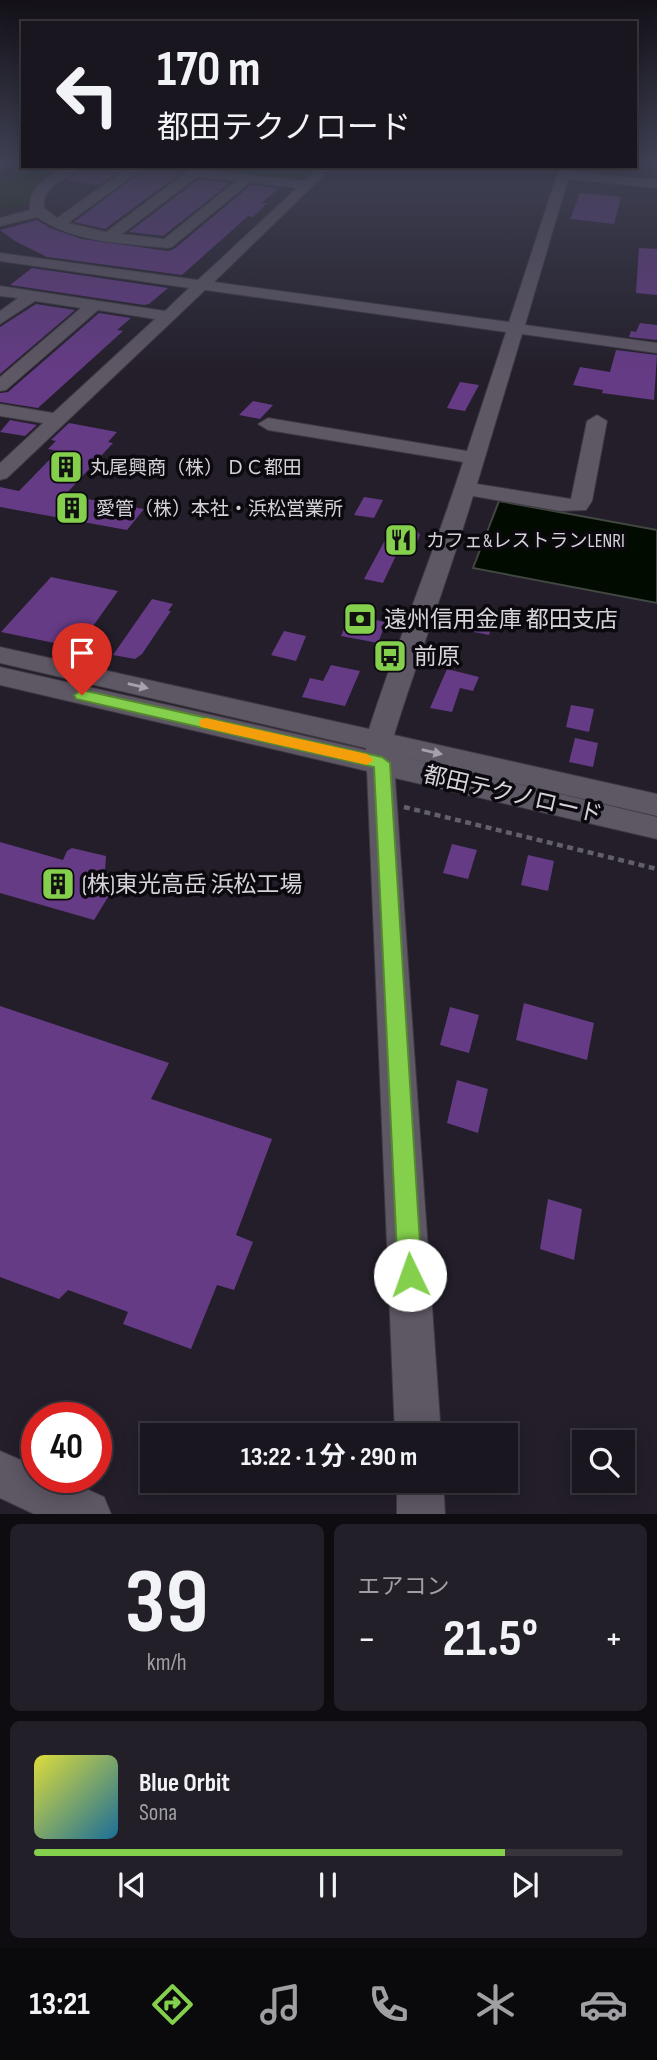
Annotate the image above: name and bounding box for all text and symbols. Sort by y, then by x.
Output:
text: 170 m [157,41,261,100]
icon: left [42,49,133,140]
text: 都田テクノロード [157,109,411,148]
building icon: 丸尾興商（株） ＤＣ都田 [47,448,85,486]
place label: 丸尾興商（株） ＤＣ都田 [90,457,302,480]
building icon: 愛管（株）本社・浜松営業所 [53,489,91,527]
place label: 愛管（株）本社・浜松営業所 [96,498,343,521]
restaurant icon: カフェ&レストランLENRI [382,521,420,559]
place label: カフェ&レストランLENRI [426,530,625,553]
bank icon: 遠州信用金庫 都田支店 [341,600,379,638]
place label: 遠州信用金庫 都田支店 [384,606,618,634]
pin [52,623,112,695]
icon: arrive [63,634,101,672]
bus stop icon: 前原 [371,637,409,675]
place label: 前原 [414,643,460,671]
one-way arrow [127,681,149,692]
one-way arrow [421,747,443,758]
street label: 都田テクノロード [421,761,605,829]
building icon: (株)東光高岳 浜松工場 [39,865,77,903]
place label: (株)東光高岳 浜松工場 [82,871,303,899]
position arrow [373,1238,447,1312]
speed limit sign: 40 [21,1402,112,1493]
map controls [572,1430,635,1493]
button: search [572,1430,635,1493]
text: 13:22 · 1 分 · 290 m [241,1442,417,1473]
text: 39 [125,1549,209,1658]
text: エアコン [358,1573,450,1601]
text: 21.5° [443,1608,538,1671]
text: − [358,1617,376,1662]
text: + [604,1617,623,1662]
text: km/h [147,1649,187,1677]
text: Blue Orbit [139,1768,230,1799]
text: Sona [139,1799,177,1827]
icon: previous [113,1866,151,1904]
icon: pause [309,1866,347,1904]
icon: next [506,1866,544,1904]
icon: directions [148,1980,197,2029]
icon: music [256,1980,305,2029]
icon: phone [364,1980,413,2029]
icon: climate [471,1980,520,2029]
icon: car [579,1980,628,2029]
text: 13:21 [29,1985,90,2024]

